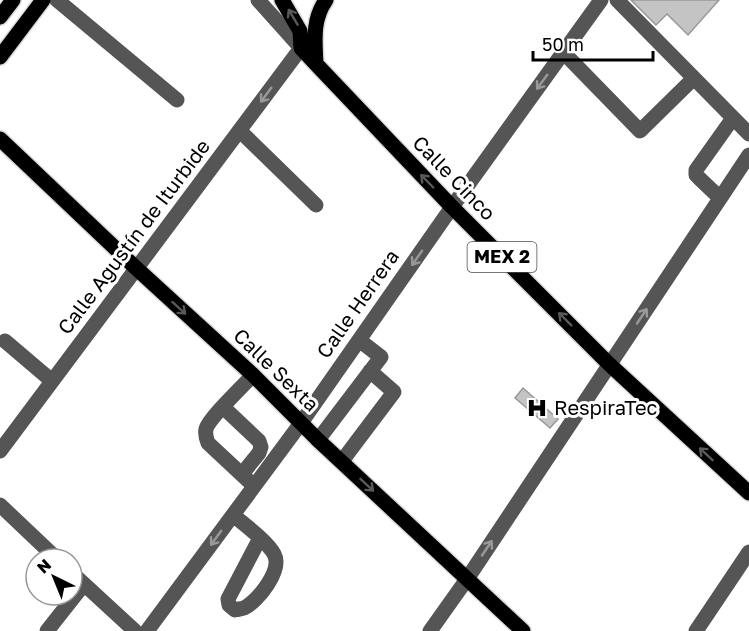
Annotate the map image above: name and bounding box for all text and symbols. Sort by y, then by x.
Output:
one-way arrow [287,9,299,26]
scale bar [533,24,653,62]
text: 50 m [542,33,584,55]
one-way arrow [536,73,548,89]
one-way arrow [260,86,273,102]
street label: Calle Cinco [408,130,501,225]
street label: Calle Agustín de Iturbide [52,134,214,339]
one-way arrow [421,174,435,189]
road number: MEX 2 [468,242,536,272]
street label: Calle Herrera [311,245,403,362]
one-way arrow [411,249,423,265]
one-way arrow [171,301,186,315]
one-way arrow [635,307,648,324]
one-way arrow [557,312,572,327]
street label: Calle Sexta [229,323,324,416]
place label: RespiraTec [554,395,658,419]
hospital icon: RespiraTec [525,396,549,420]
one-way arrow [699,447,714,461]
one-way arrow [359,478,374,492]
one-way arrow [210,529,222,545]
one-way arrow [481,540,493,557]
north arrow [24,547,84,607]
text: N [32,555,55,577]

